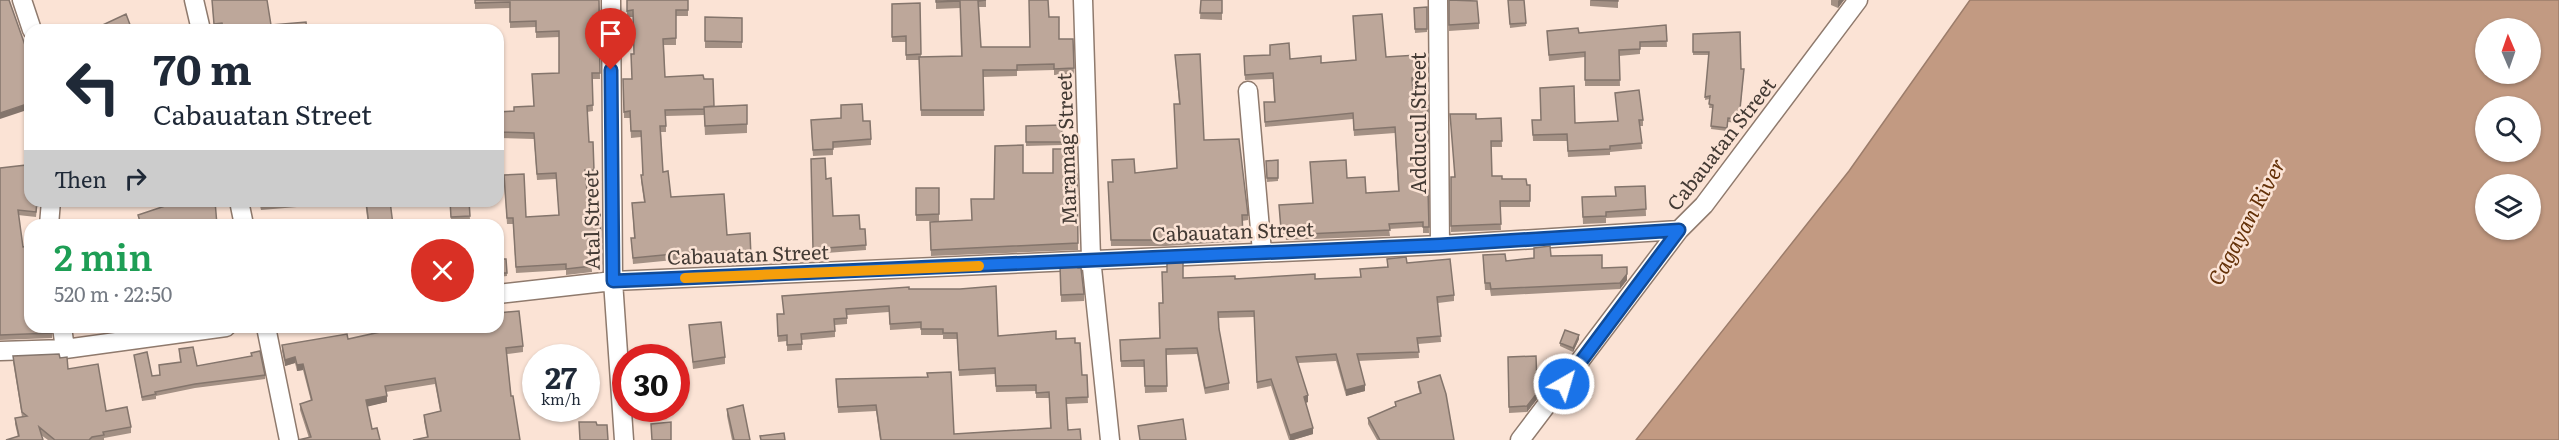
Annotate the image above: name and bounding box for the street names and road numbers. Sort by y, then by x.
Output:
street label: Adducul Street [1402,52,1432,194]
street label: Cabauatan Street [1658,70,1782,216]
street label: Maramag Street [1047,72,1083,226]
street label: Atal Street [574,170,606,270]
street label: Cabauatan Street [1151,212,1315,248]
street label: Cabauatan Street [666,235,830,271]

